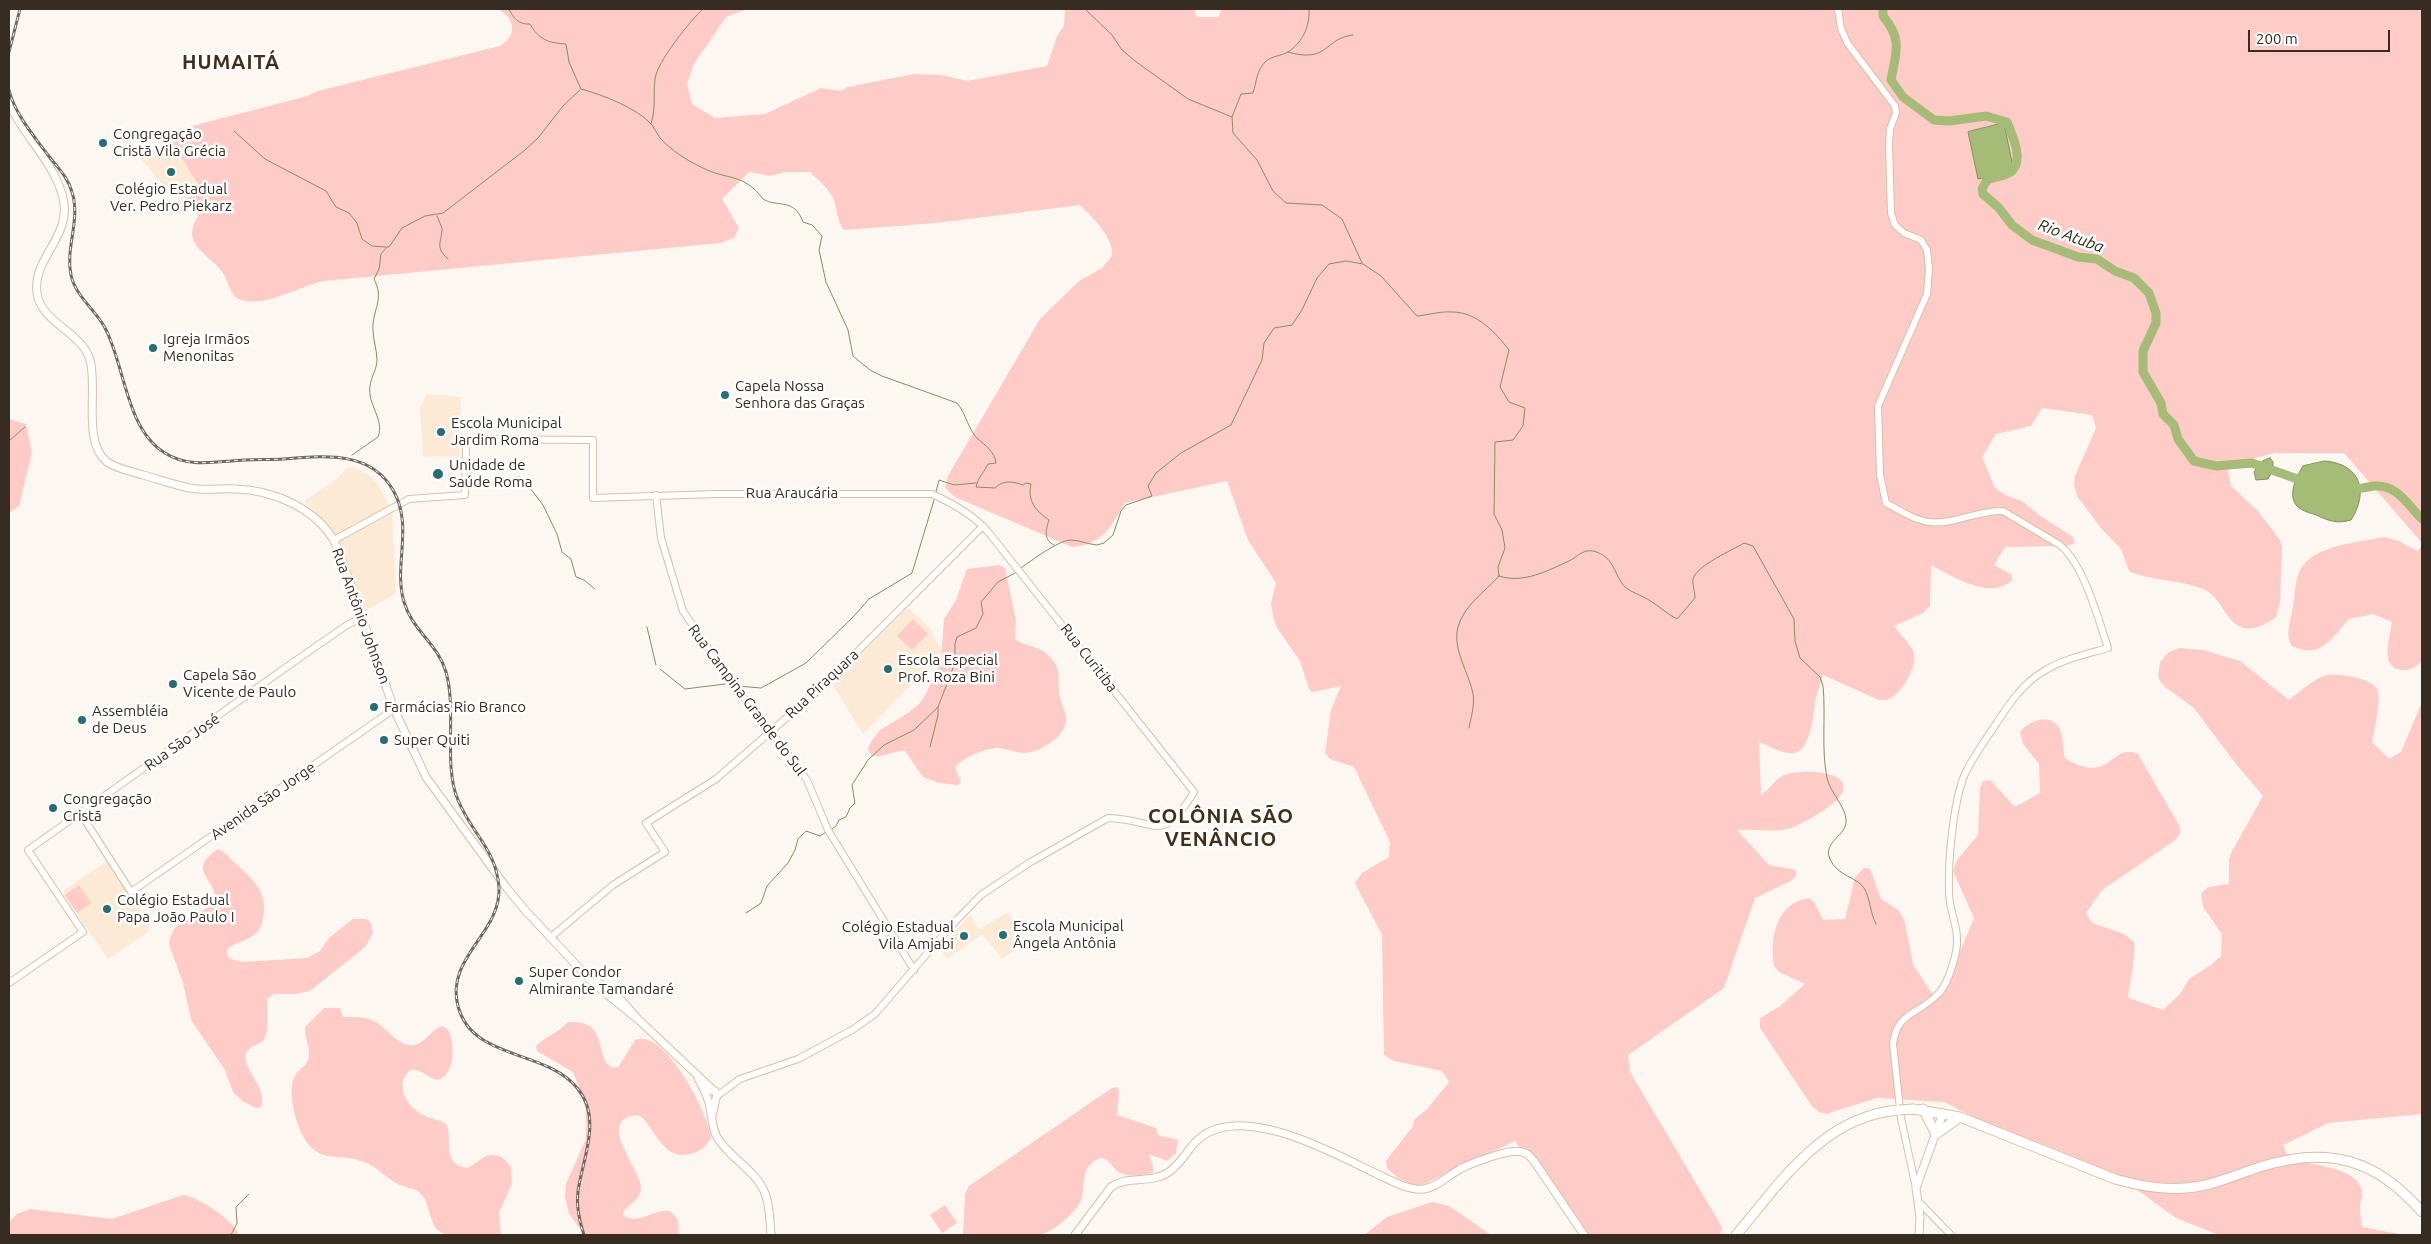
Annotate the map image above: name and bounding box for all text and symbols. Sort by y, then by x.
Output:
scale bar [2251,20,2394,52]
text: 200 m [2256,30,2298,47]
district label: HUMAITÁ [181,50,281,74]
place label: Congregação Cristã Vila Grécia [113,125,226,160]
marker: Congregação Cristã Vila Grécia [97,137,109,149]
marker: Colégio Estadual Ver. Pedro Piekarz [165,166,177,178]
place label: Colégio Estadual Ver. Pedro Piekarz [110,180,232,215]
water label: Rio Atuba [2036,215,2106,257]
place label: Igreja Irmãos Menonitas [163,330,250,365]
marker: Igreja Irmãos Menonitas [147,342,159,354]
place label: Capela Nossa Senhora das Graças [735,377,865,412]
marker: Capela Nossa Senhora das Graças [719,389,731,401]
place label: Escola Municipal Jardim Roma [451,414,562,449]
marker: Escola Municipal Jardim Roma [435,426,447,438]
place label: Unidade de Saúde Roma [449,456,532,491]
marker: Unidade de Saúde Roma [431,467,445,481]
street label: Rua Araucária [746,484,838,502]
street label: Rua Antônio Johnson [328,545,394,687]
street label: Rua Curitiba [1057,620,1121,696]
street label: Rua Campina Grande do Sul [684,621,810,779]
street label: Rua Piraquara [782,646,862,722]
place label: Escola Especial Prof. Roza Bini [898,651,998,686]
marker: Escola Especial Prof. Roza Bini [882,663,894,675]
place label: Capela São Vicente de Paulo [183,666,296,701]
marker: Capela São Vicente de Paulo [167,678,179,690]
place label: Farmácias Rio Branco [384,698,526,716]
marker: Farmácias Rio Branco [368,701,380,713]
place label: Assembléia de Deus [92,702,169,737]
street label: Rua São José [141,709,223,775]
marker: Assembléia de Deus [76,714,88,726]
place label: Super Quiti [394,731,470,749]
marker: Super Quiti [378,734,390,746]
street label: Avenida São Jorge [207,758,319,844]
place label: Congregação Cristã [63,790,152,825]
marker: Congregação Cristã [47,802,59,814]
district label: COLÔNIA SÃO VENÂNCIO [1147,804,1295,851]
place label: Colégio Estadual Papa João Paulo I [117,891,235,926]
marker: Colégio Estadual Papa João Paulo I [101,903,113,915]
place label: Escola Municipal Ângela Antônia [1013,917,1124,952]
place label: Colégio Estadual Vila Amjabi [842,918,954,953]
marker: Escola Municipal Ângela Antônia [997,929,1009,941]
marker: Colégio Estadual Vila Amjabi [958,930,970,942]
place label: Super Condor Almirante Tamandaré [529,963,674,998]
marker: Super Condor Almirante Tamandaré [513,975,525,987]

